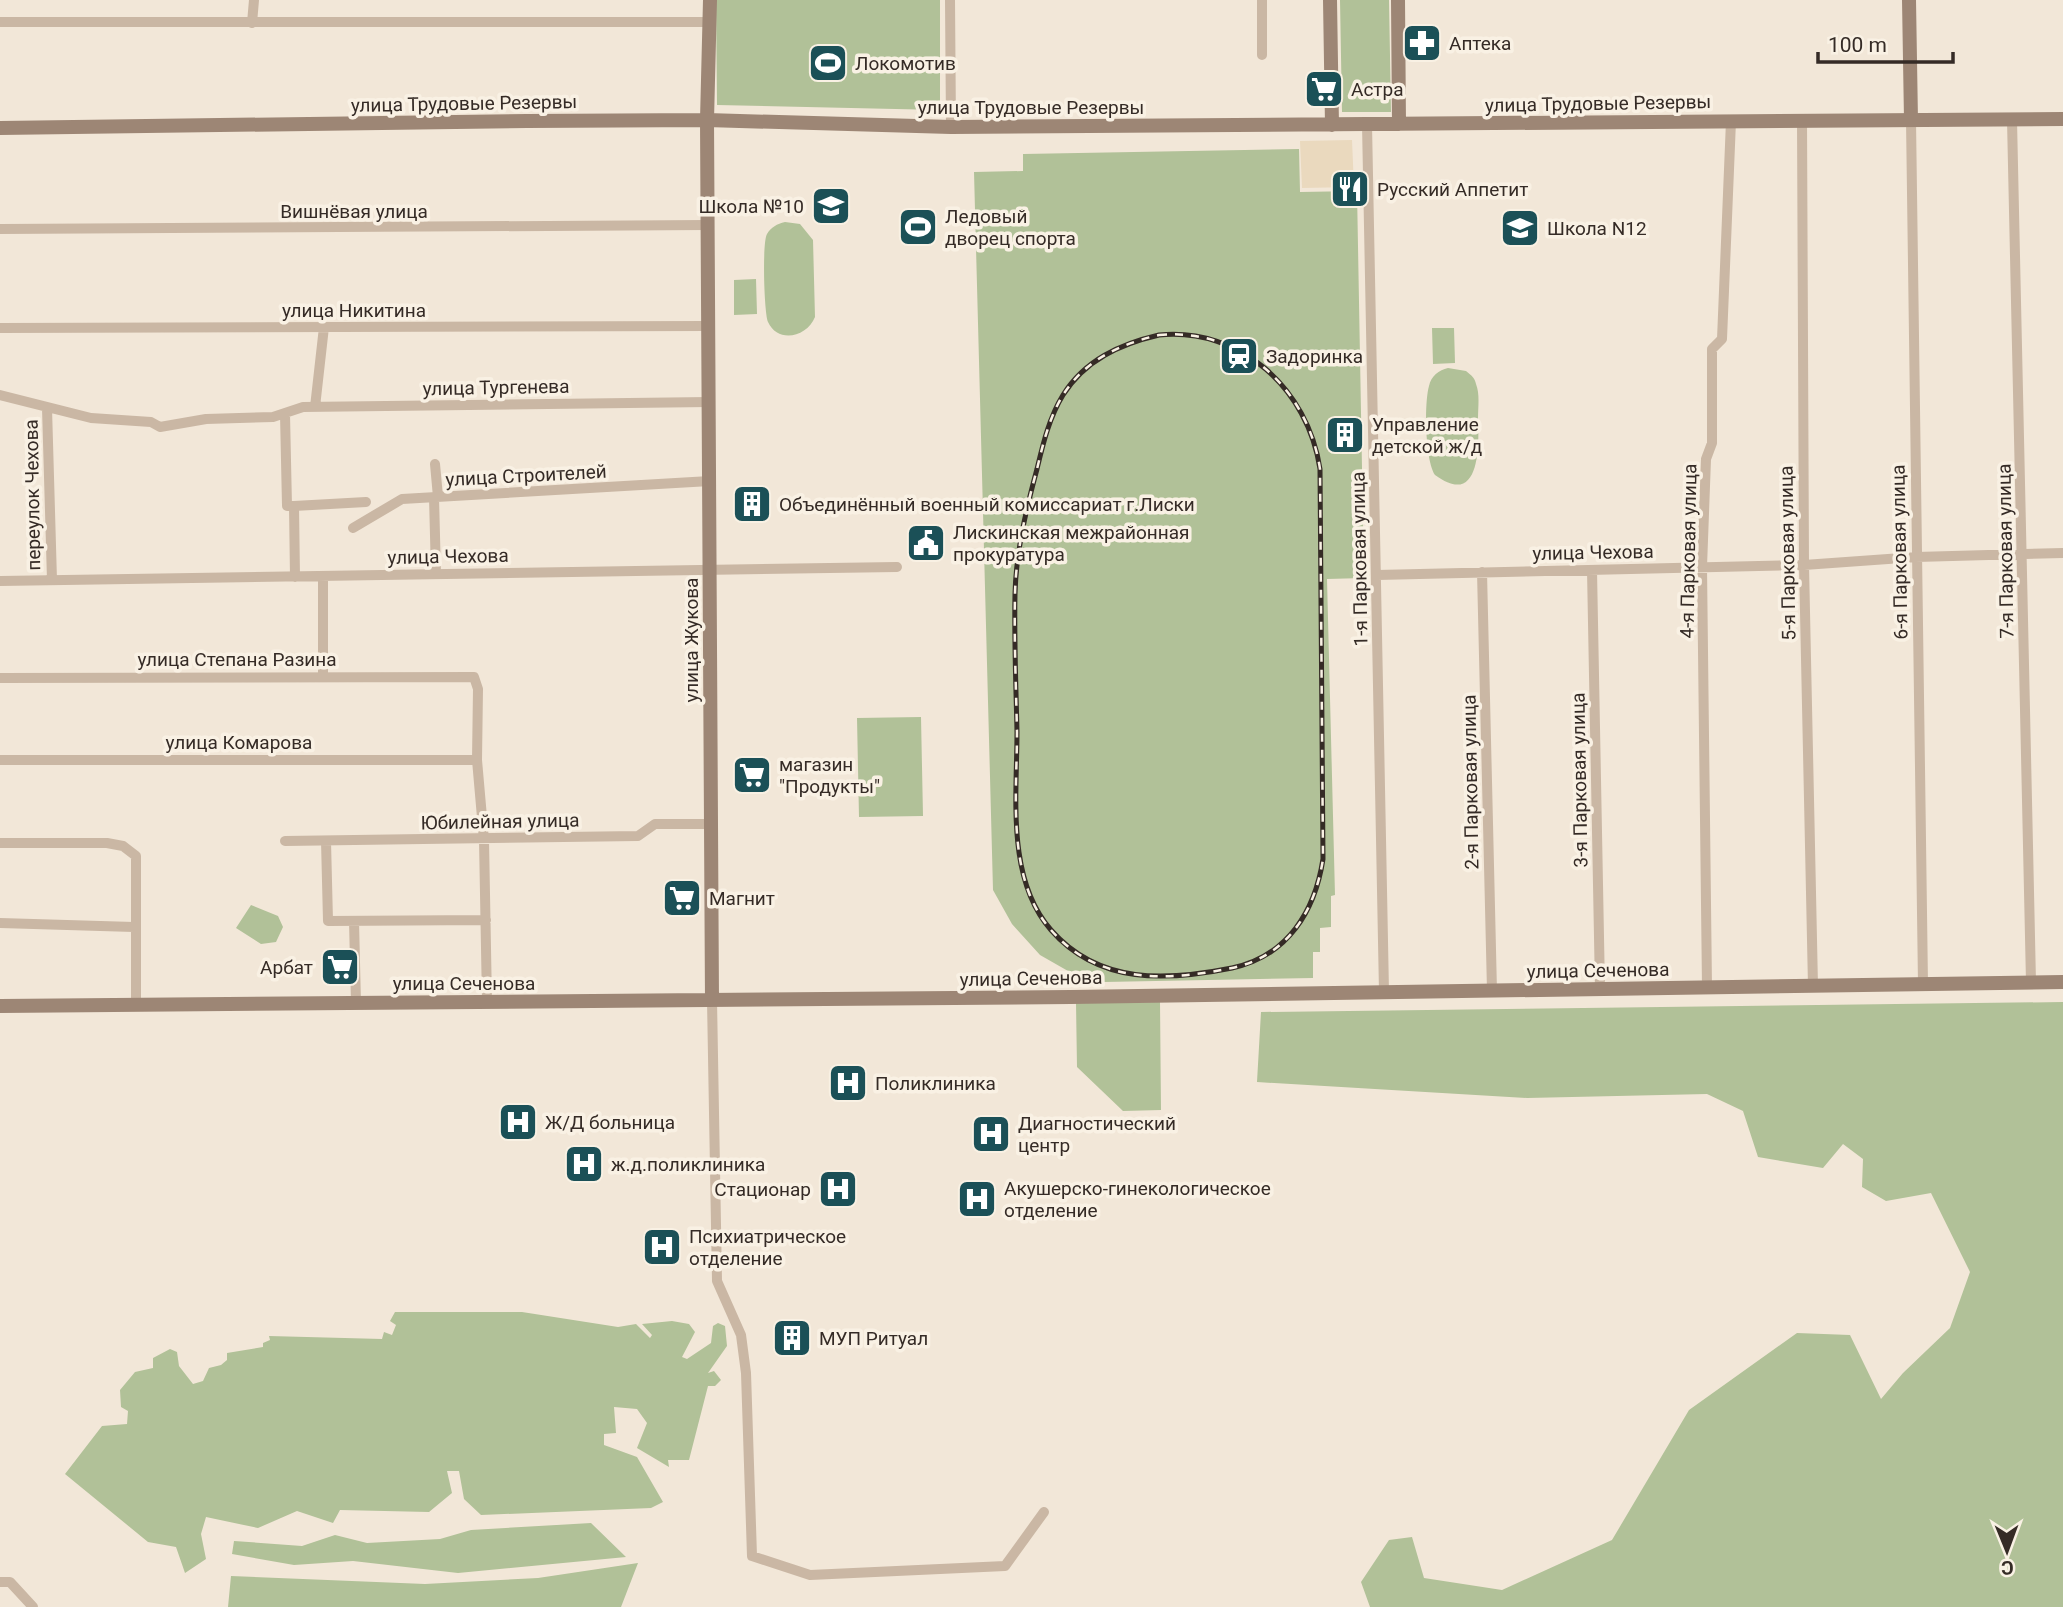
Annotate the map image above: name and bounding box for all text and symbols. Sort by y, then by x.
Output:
scale bar [1818,21,1953,65]
pharmacy icon: Аптека [1401,22,1443,64]
place label: Аптека [1449,32,1511,55]
text: 100 m [1828,33,1887,57]
sports icon: Локомотив [807,42,849,84]
place label: Локомотив [855,52,956,75]
supermarket icon: Астра [1303,68,1345,110]
place label: Астра [1351,78,1403,101]
street label: улица Трудовые Резервы [351,90,577,117]
street label: улица Трудовые Резервы [1485,90,1711,117]
street label: улица Трудовые Резервы [918,96,1144,119]
restaurant icon: Русский Аппетит [1329,168,1371,210]
place label: Русский Аппетит [1377,178,1528,201]
school or university icon: Школа №10 [810,185,852,227]
place label: Школа №10 [698,195,804,218]
street label: Вишнёвая улица [280,200,428,223]
place label: Ледовый дворец спорта [945,205,1076,250]
sports icon: Ледовый дворец спорта [897,206,939,248]
school or university icon: Школа N12 [1499,207,1541,249]
place label: Школа N12 [1547,217,1647,240]
street label: улица Никитина [282,299,426,322]
station icon: Задоринка [1218,335,1260,377]
place label: Задоринка [1266,345,1363,368]
street label: улица Тургенева [422,375,570,400]
place label: Управление детской ж/д [1372,413,1482,458]
building icon: Управление детской ж/д [1324,414,1366,456]
street label: переулок Чехова [20,419,45,571]
street label: улица Строителей [445,460,607,491]
street label: 4-я Парковая улица [1675,463,1702,639]
street label: 7-я Парковая улица [1992,463,2019,639]
street label: 6-я Парковая улица [1886,464,1913,640]
street label: 5-я Парковая улица [1774,465,1801,641]
street label: 1-я Парковая улица [1346,471,1373,647]
building icon: Объединённый военный комиссариат г.Лиски [731,483,773,525]
place label: Объединённый военный комиссариат г.Лиски [779,493,1195,516]
place label: Лискинская межрайонная прокуратура [953,521,1189,566]
public building icon: Лискинская межрайонная прокуратура [905,522,947,564]
street label: улица Чехова [1532,540,1654,565]
street label: улица Чехова [387,544,509,569]
street label: улица Жукова [680,578,703,702]
street label: улица Степана Разина [137,648,337,671]
street label: 3-я Парковая улица [1566,692,1593,868]
street label: 2-я Парковая улица [1457,694,1484,870]
street label: улица Комарова [166,731,312,754]
place label: магазин "Продукты" [779,753,880,798]
supermarket icon: магазин "Продукты" [731,754,773,796]
street label: Юбилейная улица [420,809,580,834]
supermarket icon: Магнит [661,877,703,919]
place label: Магнит [709,887,775,910]
supermarket icon: Арбат [319,946,361,988]
place label: Арбат [260,956,313,979]
street label: улица Сеченова [1526,958,1670,983]
street label: улица Сеченова [959,966,1103,991]
street label: улица Сеченова [393,972,535,995]
hospital icon: Поликлиника [827,1062,869,1104]
place label: Поликлиника [875,1072,996,1095]
hospital icon: Ж/Д больница [497,1101,539,1143]
place label: Ж/Д больница [545,1111,675,1134]
place label: Диагностический центр [1018,1112,1176,1157]
hospital icon: Диагностический центр [970,1113,1012,1155]
hospital icon: ж.д.поликлиника [563,1143,605,1185]
place label: ж.д.поликлиника [611,1153,765,1176]
hospital icon: Стационар [817,1168,859,1210]
place label: Акушерско-гинекологическое отделение [1004,1177,1271,1222]
place label: Стационар [714,1178,811,1201]
hospital icon: Акушерско-гинекологическое отделение [956,1178,998,1220]
place label: Психиатрическое отделение [689,1225,846,1270]
hospital icon: Психиатрическое отделение [641,1226,683,1268]
building icon: МУП Ритуал [771,1317,813,1359]
place label: МУП Ритуал [819,1327,928,1350]
north arrow [1972,1516,2042,1586]
text: С [2001,1556,2014,1579]

